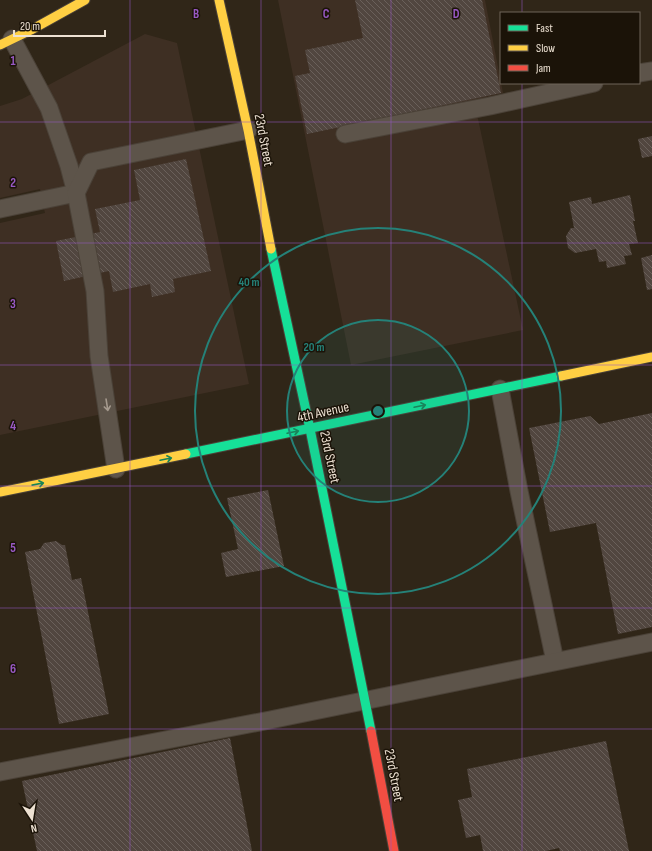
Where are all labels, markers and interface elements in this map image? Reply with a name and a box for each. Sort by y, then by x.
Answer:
text: B [193,6,199,22]
text: C [323,6,330,22]
text: D [453,6,460,22]
scale bar [14,12,105,38]
legend [500,12,640,84]
text: 20 m [20,19,40,34]
text: Fast [536,21,553,36]
text: Slow [536,41,555,56]
text: 1 [10,53,16,69]
text: Jam [535,61,551,76]
street label: 23rd Street [251,112,277,168]
text: 2 [10,175,16,191]
text: 40 m [238,275,260,290]
text: 3 [10,296,16,312]
text: 20 m [304,340,324,355]
one-way arrow [103,398,111,411]
street label: 4th Avenue [296,398,350,426]
one-way arrow [413,401,426,409]
centre of rings [371,404,385,418]
text: 4 [10,418,16,434]
one-way arrow [286,428,299,436]
street label: 23rd Street [316,429,344,485]
one-way arrow [159,454,172,462]
one-way arrow [31,480,44,488]
text: 5 [10,540,16,556]
text: 6 [10,661,16,677]
street label: 23rd Street [381,747,407,803]
north arrow [12,799,52,839]
text: N [30,821,38,835]

